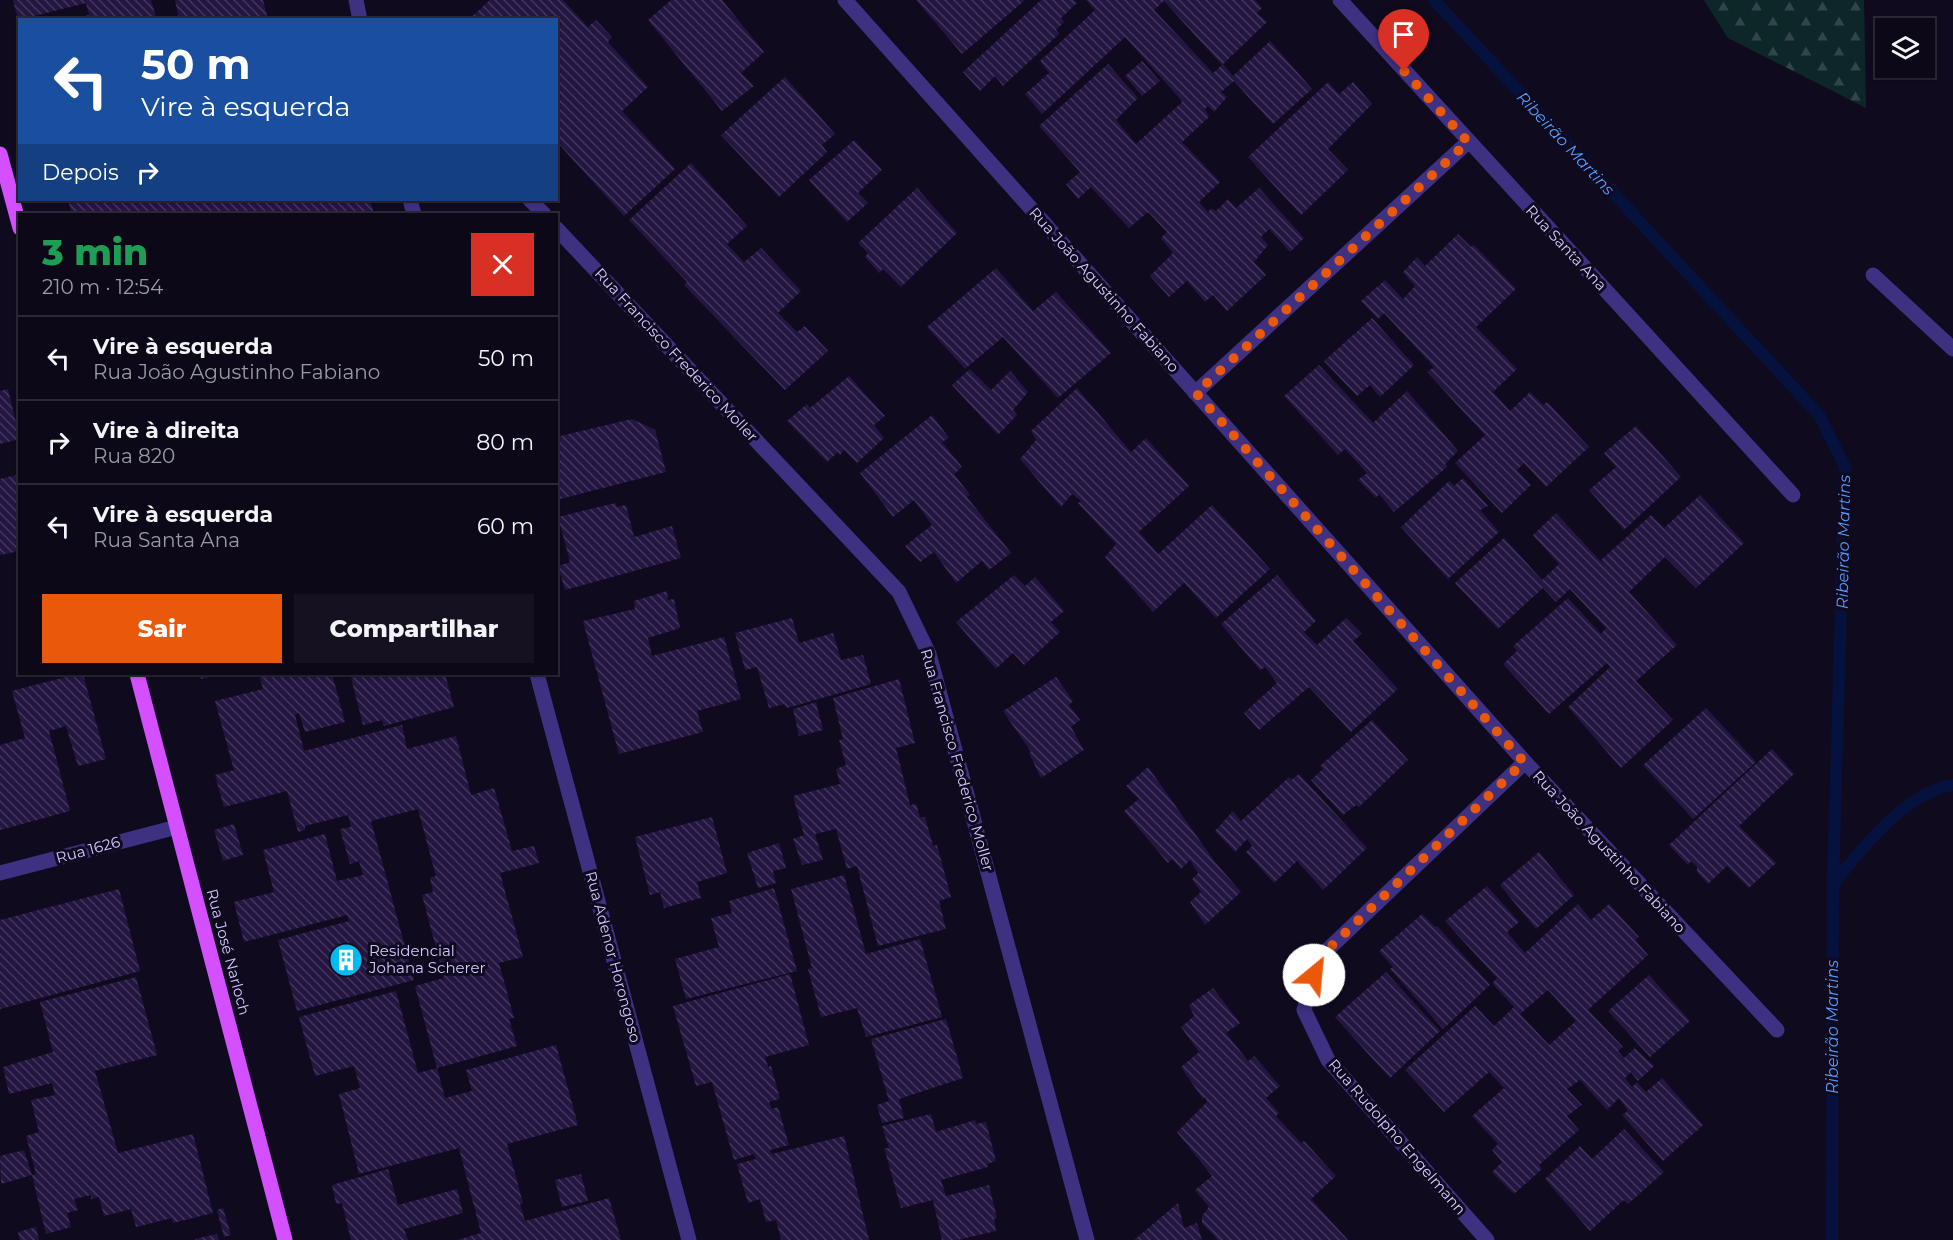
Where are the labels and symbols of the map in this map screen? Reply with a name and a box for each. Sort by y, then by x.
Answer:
pin [1378,9,1429,71]
water label: Ribeirão Martins [1513,88,1618,199]
street label: Rua Santa Ana [1522,201,1611,294]
street label: Rua João Agustinho Fabiano [1025,203,1184,376]
street label: Rua Francisco Frederico Moller [591,264,762,446]
water label: Ribeirão Martins [1833,475,1854,609]
street label: Rua Francisco Frederico Moller [917,646,998,873]
street label: Rua João Agustinho Fabiano [1529,766,1690,937]
street label: Rua 1626 [54,832,122,867]
street label: Rua Adenor Horongoso [581,869,645,1045]
street label: Rua José Narloch [203,887,254,1017]
place label: Residencial Johana Scherer [368,941,485,977]
building icon: Residencial Johana Scherer [328,942,364,978]
position arrow [1282,943,1346,1007]
water label: Ribeirão Martins [1823,960,1842,1094]
street label: Rua Rudolpho Engelmann [1324,1055,1470,1219]

